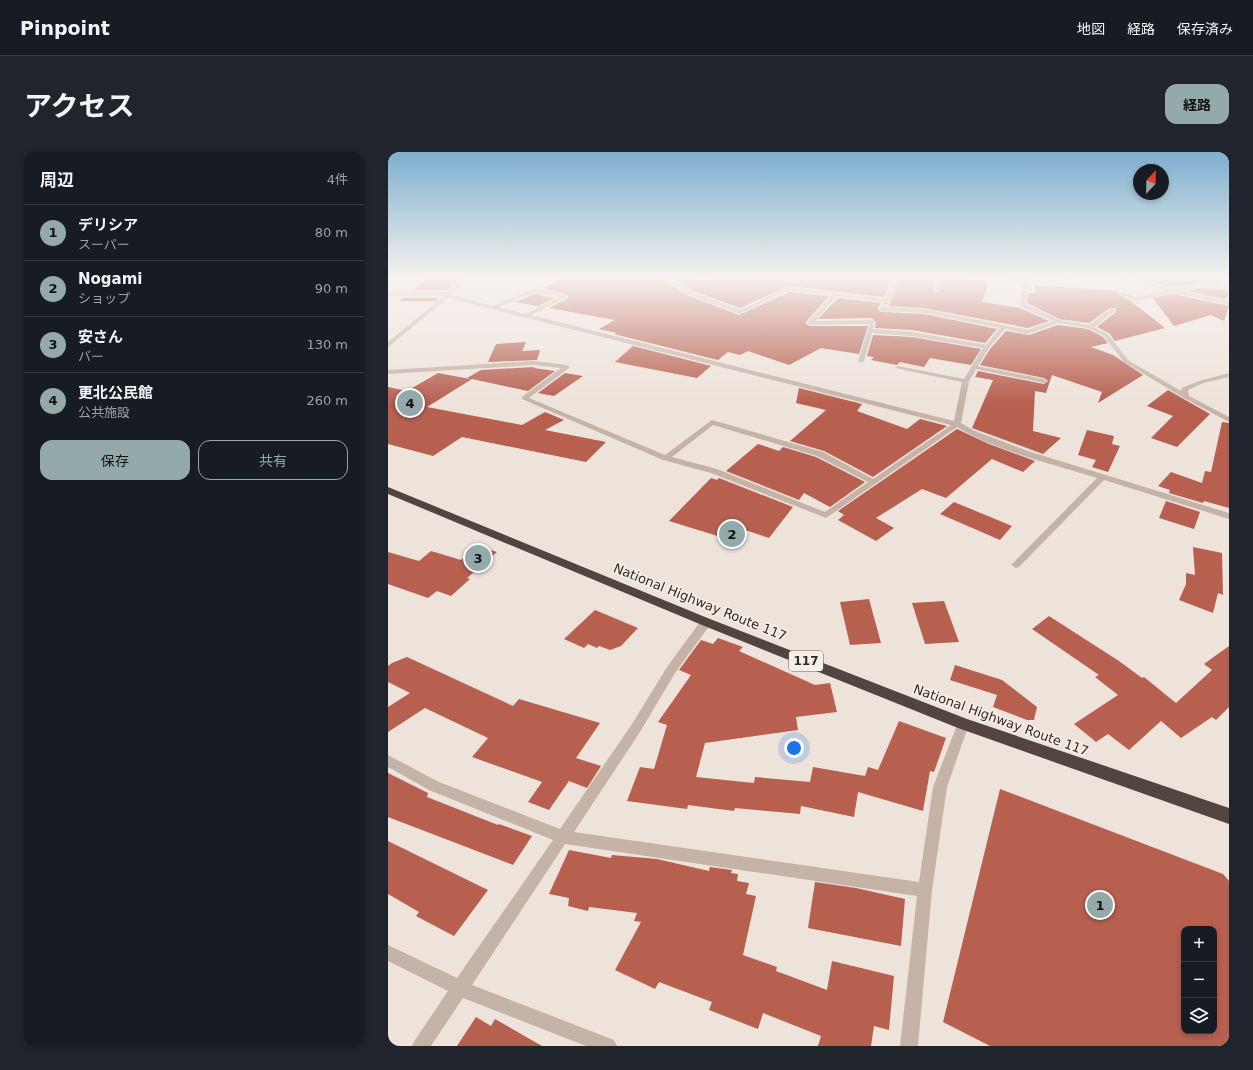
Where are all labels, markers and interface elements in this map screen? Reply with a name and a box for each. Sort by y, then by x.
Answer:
text: Pinpoint [20,17,110,39]
text: 地図 [1077,21,1105,37]
text: 経路 [1127,21,1155,37]
text: 保存済み [1177,21,1233,37]
button: 経路 [1165,84,1229,124]
text: アクセス [24,90,135,123]
north arrow [1133,164,1169,200]
text: 周辺 [40,170,74,190]
text: 4件 [327,172,348,187]
text: デリシア [78,216,138,234]
text: 1 [48,225,58,240]
text: 80 m [315,225,348,240]
text: スーパー [78,237,130,252]
text: Nogami [78,270,143,288]
text: 2 [48,281,58,296]
text: 90 m [315,281,348,296]
text: ショップ [78,291,130,306]
text: 安さん [78,328,123,346]
text: 3 [48,337,58,352]
text: 130 m [306,337,348,352]
text: バー [78,349,104,364]
text: 更北公民館 [78,384,153,402]
pin: 4 [397,388,423,418]
text: 4 [48,393,58,408]
text: 260 m [306,393,348,408]
text: 公共施設 [78,405,130,420]
button: 保存 [40,440,190,480]
button: 共有 [198,440,348,480]
pin: 2 [719,519,745,549]
pin: 3 [465,543,491,573]
street label: National Highway Route 117 [611,560,789,644]
road number: 117 [789,651,823,671]
street label: National Highway Route 117 [911,681,1091,759]
your location [784,738,804,758]
pin: 1 [1087,890,1113,920]
map controls [1181,926,1217,1034]
button: + [1181,926,1217,962]
button: − [1181,962,1217,998]
button: layers [1181,998,1217,1034]

